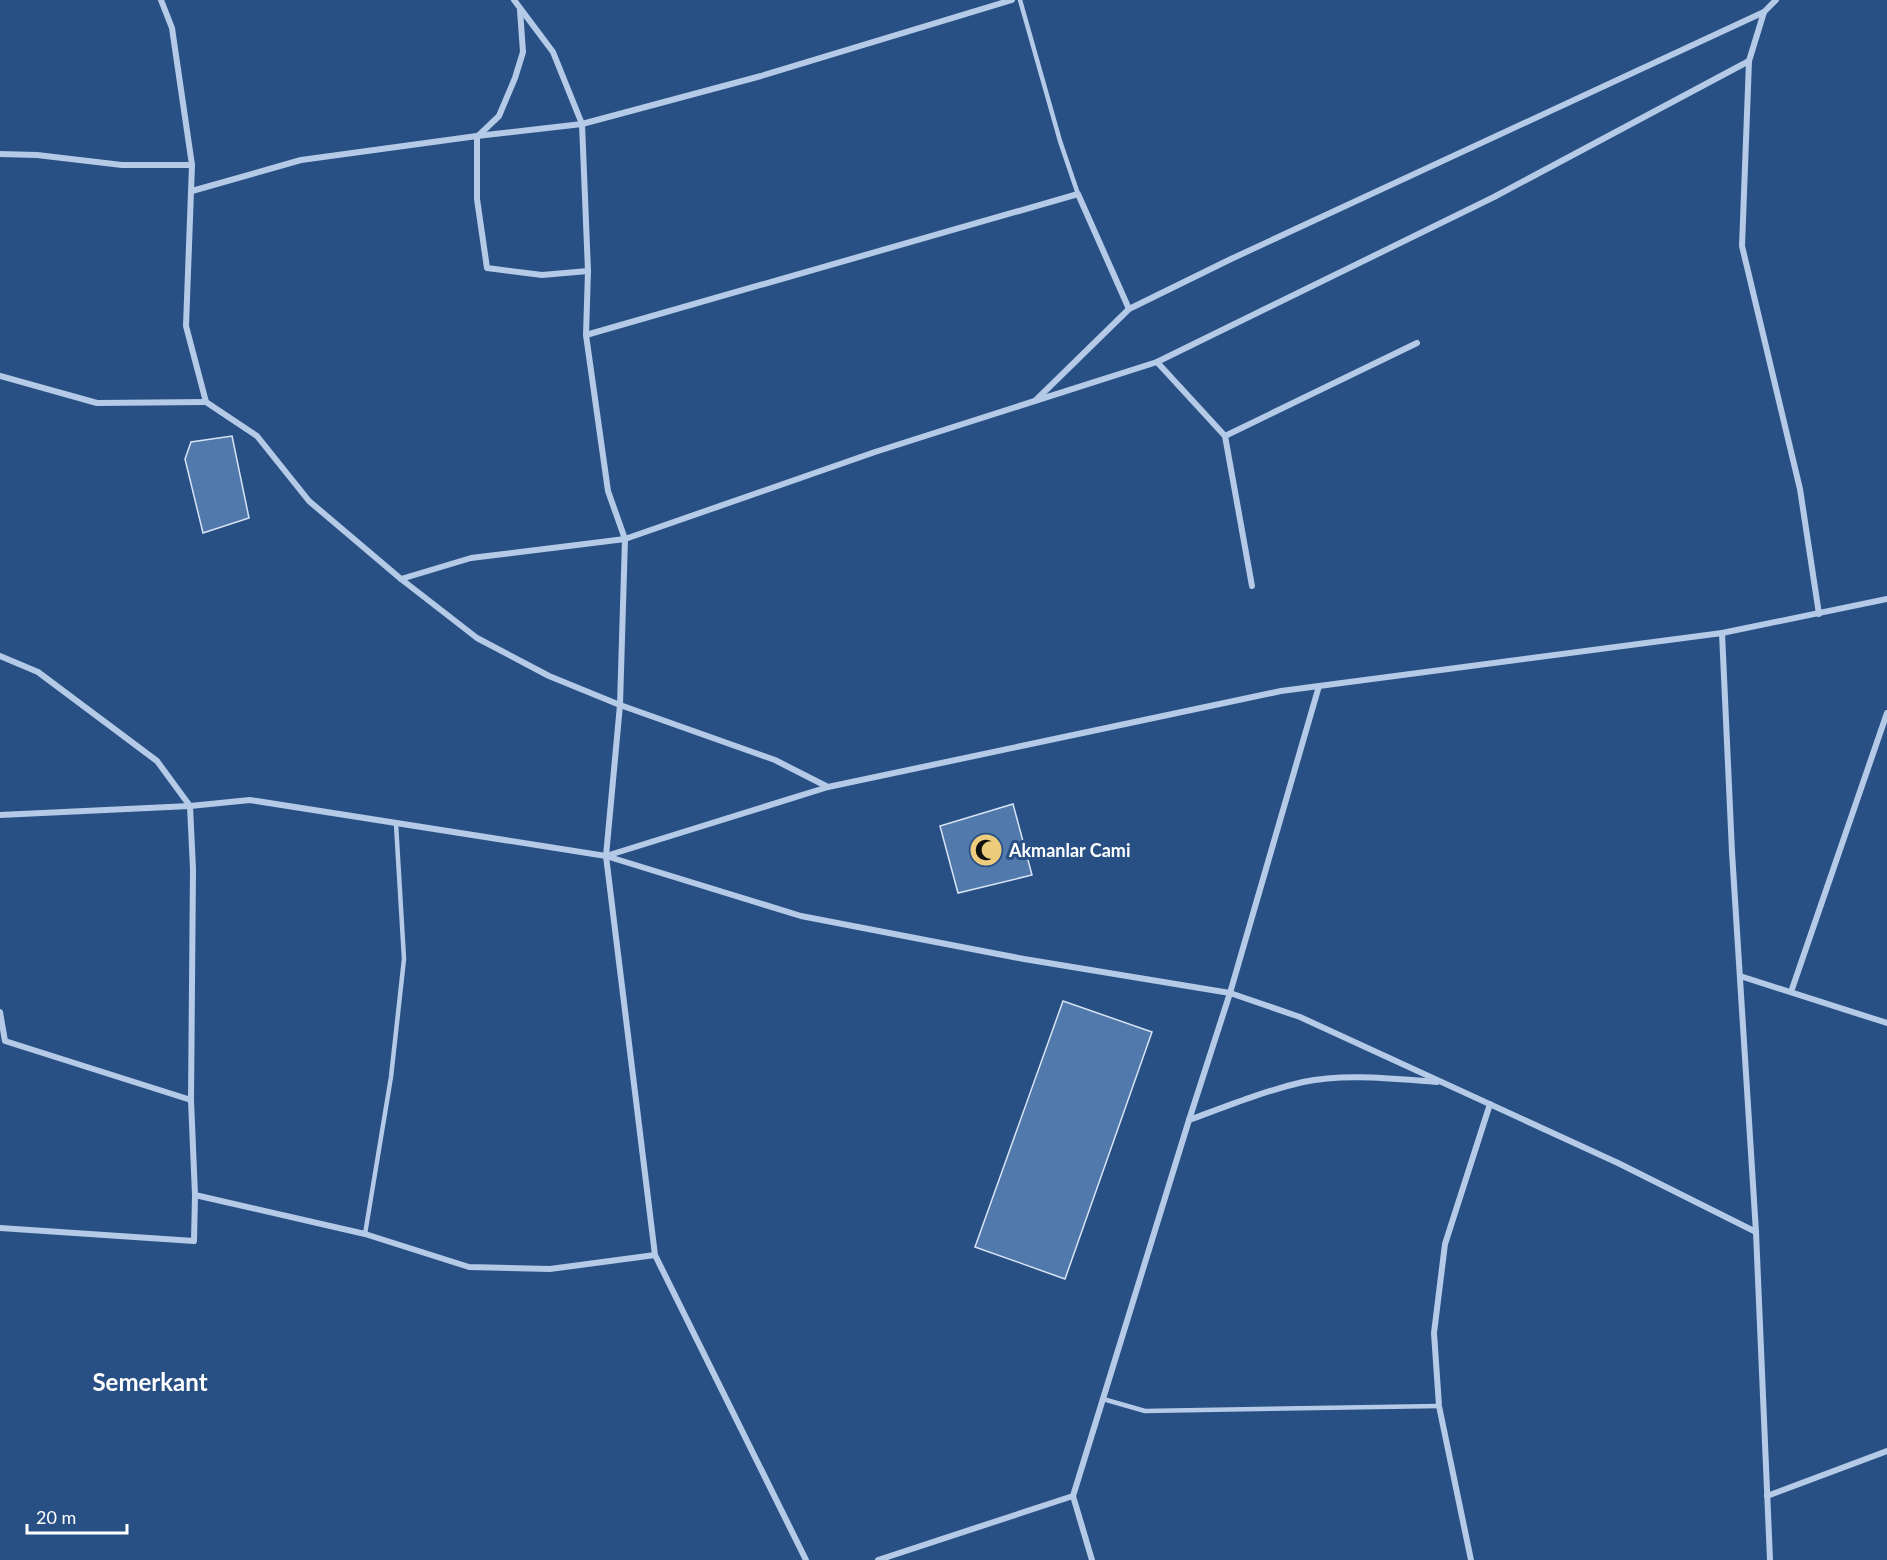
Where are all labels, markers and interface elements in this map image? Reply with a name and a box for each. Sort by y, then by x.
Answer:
mosque icon: Akmanlar Cami [968,832,1004,868]
place label: Akmanlar Cami [1008,839,1130,861]
district label: Semerkant [92,1367,208,1396]
scale bar [27,1497,128,1535]
text: 20 m [36,1506,76,1528]

